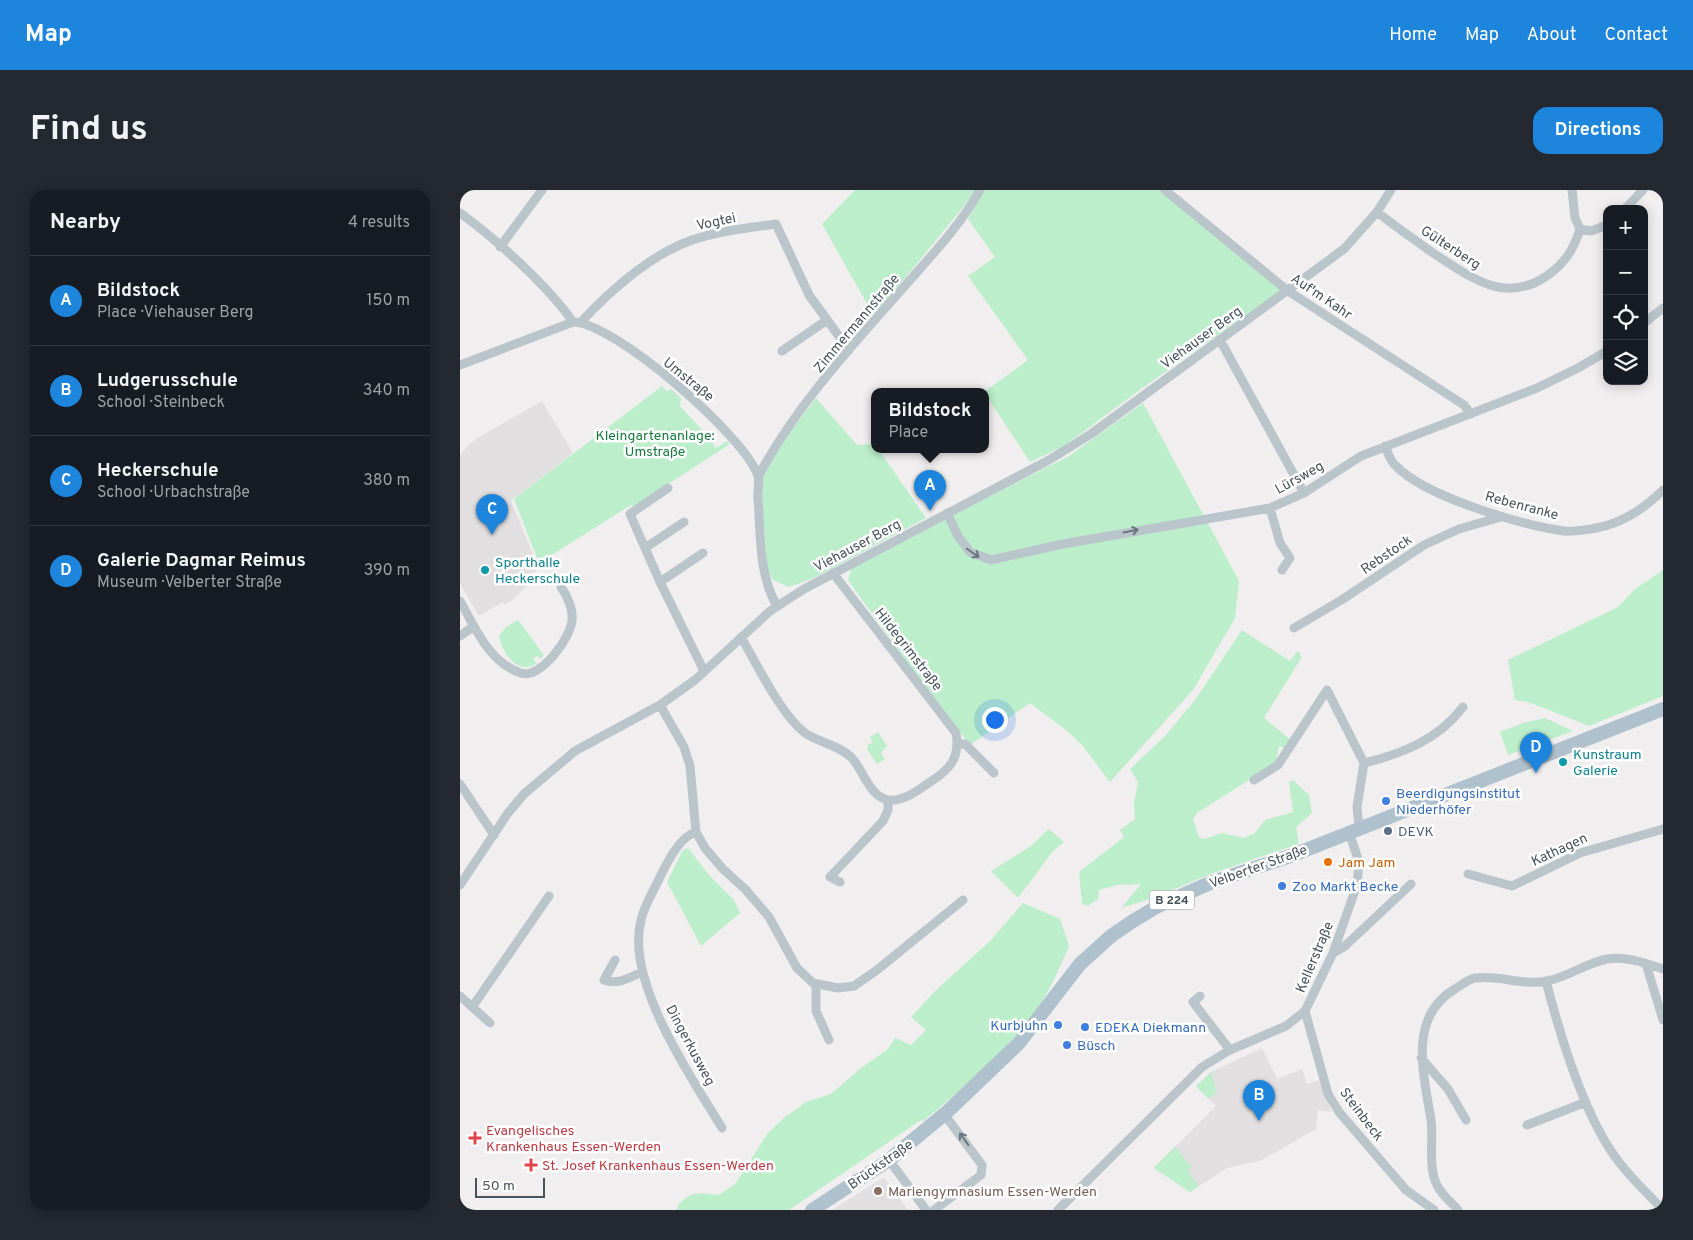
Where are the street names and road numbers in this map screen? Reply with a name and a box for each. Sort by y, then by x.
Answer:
street label: Vogtei [695,210,738,235]
street label: Gülterberg [1417,223,1483,274]
street label: Zimmermannstraße [811,271,904,377]
street label: Auf'm Kahr [1287,271,1355,324]
street label: Viehauser Berg [1158,303,1246,373]
street label: Umstraße [659,355,717,406]
street label: Lürsweg [1272,458,1327,499]
street label: Rebenranke [1483,488,1560,524]
street label: Viehauser Berg [811,516,904,576]
street label: Rebstock [1358,532,1416,579]
street label: Hildegrimstraße [870,605,945,695]
street label: Kathagen [1529,830,1590,871]
street label: Velberter Straße [1207,842,1310,893]
road number: B 224 [1150,890,1194,910]
street label: Kellerstraße [1293,919,1338,996]
street label: Dingerkusweg [661,1002,718,1089]
street label: Steinbeck [1335,1085,1386,1145]
street label: Brückstraße [845,1137,917,1194]

